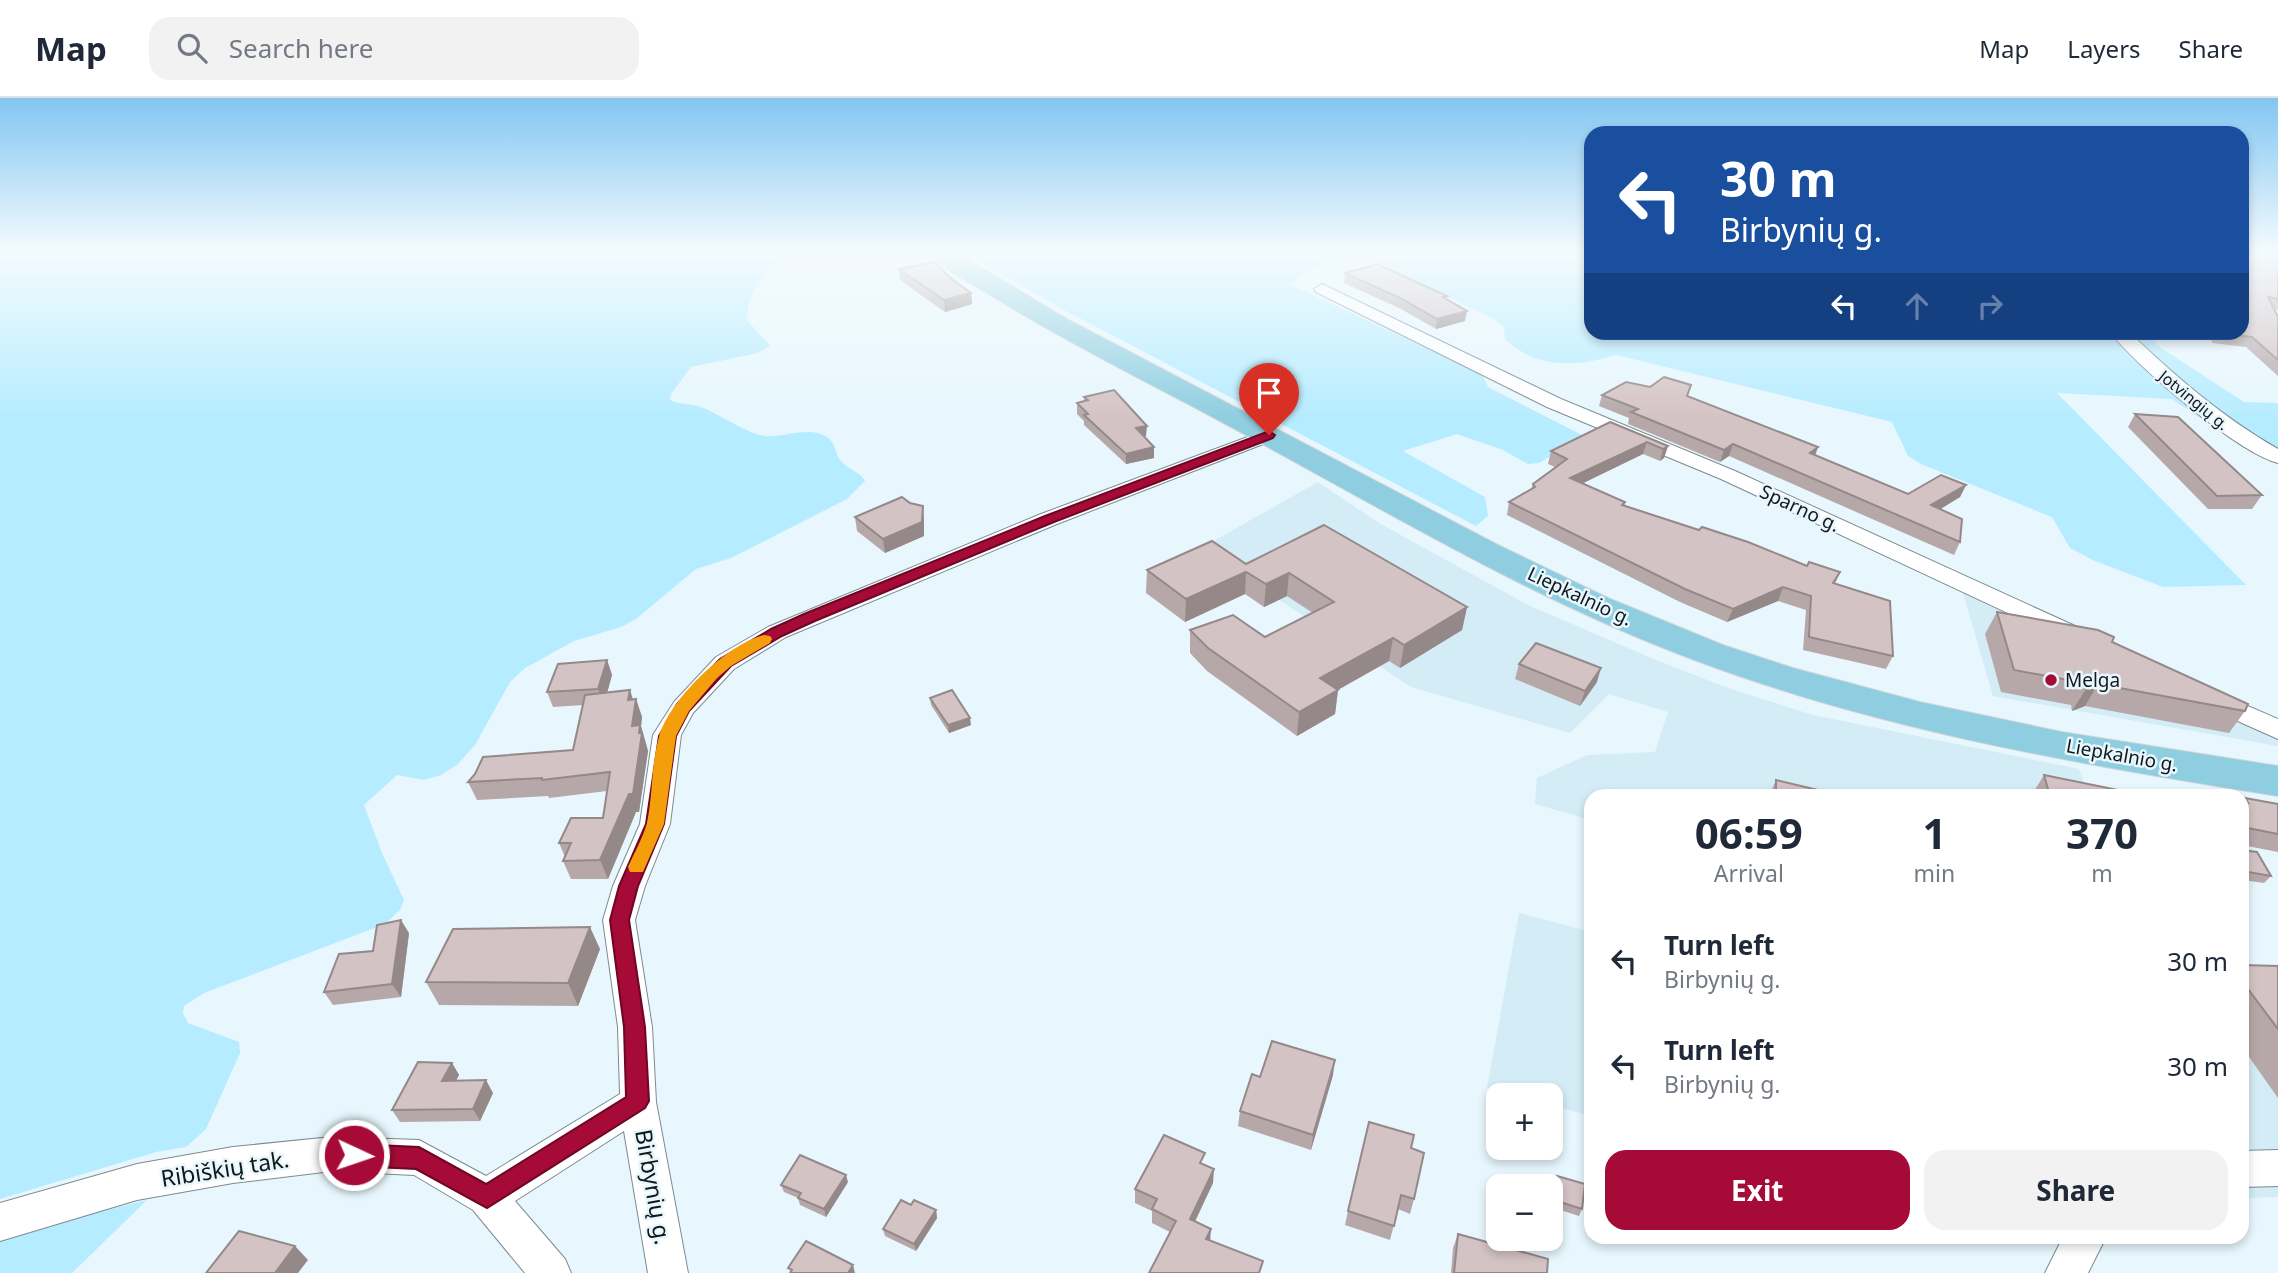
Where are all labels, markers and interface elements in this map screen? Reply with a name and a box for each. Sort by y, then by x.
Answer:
search box [149,17,639,80]
text: Map [35,26,107,71]
icon: search [173,29,211,67]
text: Search here [229,30,373,66]
text: Map [1979,32,2029,65]
text: Layers [2067,32,2141,65]
text: Share [2179,32,2243,65]
text: 30 m [1720,145,1837,211]
icon: left [1605,154,1696,245]
text: Birbynių g. [1720,208,1882,251]
icon: left [1825,287,1863,325]
icon: ahead [1898,287,1936,325]
icon: right [1971,287,2009,325]
pin [1239,363,1299,435]
street label: Jotvingių g. [2153,364,2234,435]
icon: arrive [1250,374,1288,412]
street label: Sparno g. [1756,478,1844,538]
street label: Liepkalnio g. [1523,560,1637,632]
place label: Melga [2065,667,2120,693]
marker: Melga [2043,672,2059,688]
street label: Liepkalnio g. [2064,732,2180,778]
text: 06:59 [1695,804,1803,861]
text: 1 [1922,804,1946,861]
text: 370 [2066,804,2138,861]
text: Arrival [1714,857,1784,889]
text: min [1914,857,1955,889]
text: m [2091,857,2113,889]
text: Turn left [1664,927,1775,963]
icon: left [1605,942,1643,980]
text: 30 m [2167,943,2228,979]
text: Birbynių g. [1664,963,1780,995]
text: Turn left [1664,1032,1775,1068]
icon: left [1605,1047,1643,1085]
text: 30 m [2167,1048,2228,1084]
text: Birbynių g. [1664,1068,1780,1100]
map controls [1486,1083,1563,1251]
button: + [1486,1083,1563,1160]
position arrow [317,1118,391,1192]
street label: Birbynių g. [628,1127,680,1247]
street label: Ribiškių tak. [158,1142,291,1194]
button: Exit [1605,1150,1910,1230]
button: Share [1924,1150,2228,1230]
button: − [1486,1174,1563,1251]

